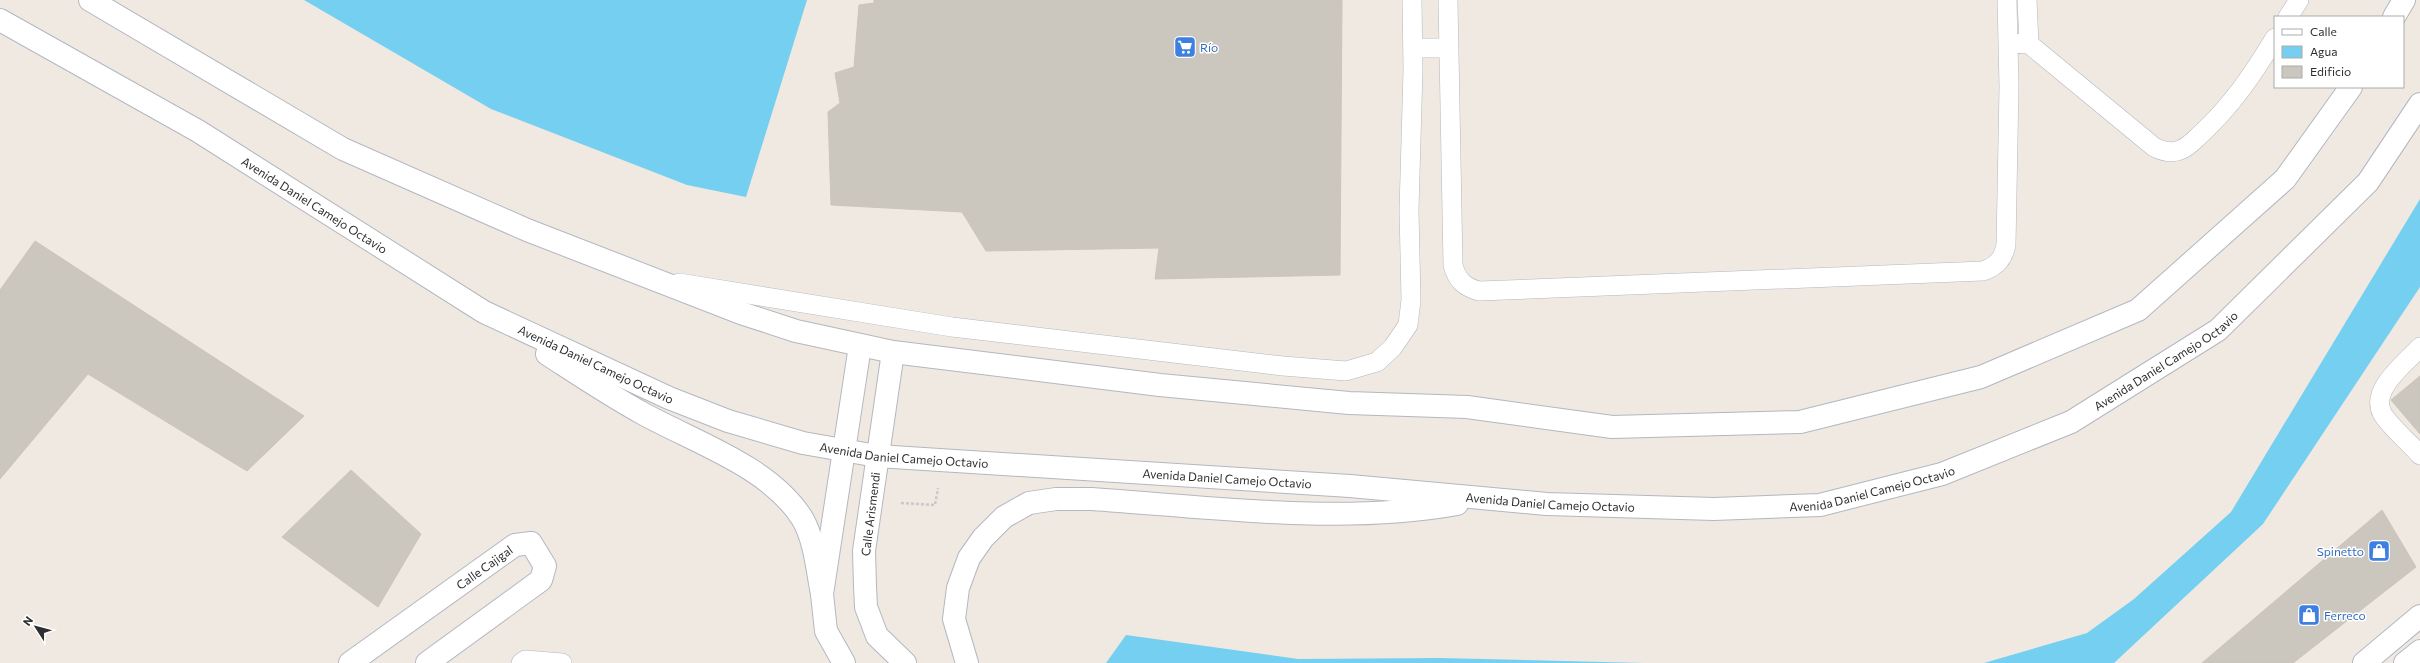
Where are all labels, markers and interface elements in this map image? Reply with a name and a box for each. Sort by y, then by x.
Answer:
legend [2274,16,2404,88]
text: Calle [2310,24,2337,38]
supermarket icon: Río [1172,34,1198,60]
place label: Río [1200,40,1218,54]
text: Agua [2310,44,2338,58]
text: Edificio [2310,64,2351,78]
street label: Avenida Daniel Camejo Octavio [239,154,390,256]
street label: Avenida Daniel Camejo Octavio [2091,308,2240,413]
street label: Avenida Daniel Camejo Octavio [516,322,676,406]
street label: Avenida Daniel Camejo Octavio [819,439,989,470]
street label: Avenida Daniel Camejo Octavio [1789,463,1957,513]
street label: Avenida Daniel Camejo Octavio [1142,466,1312,491]
street label: Calle Arismendi [858,471,882,557]
street label: Avenida Daniel Camejo Octavio [1465,490,1635,514]
shop icon: Spinetto [2366,538,2392,564]
street label: Calle Cajigal [453,542,515,592]
place label: Spinetto [2317,544,2364,558]
shop icon: Ferreco [2296,602,2322,628]
north arrow [16,607,56,647]
place label: Ferreco [2324,608,2366,622]
text: N [20,614,35,628]

